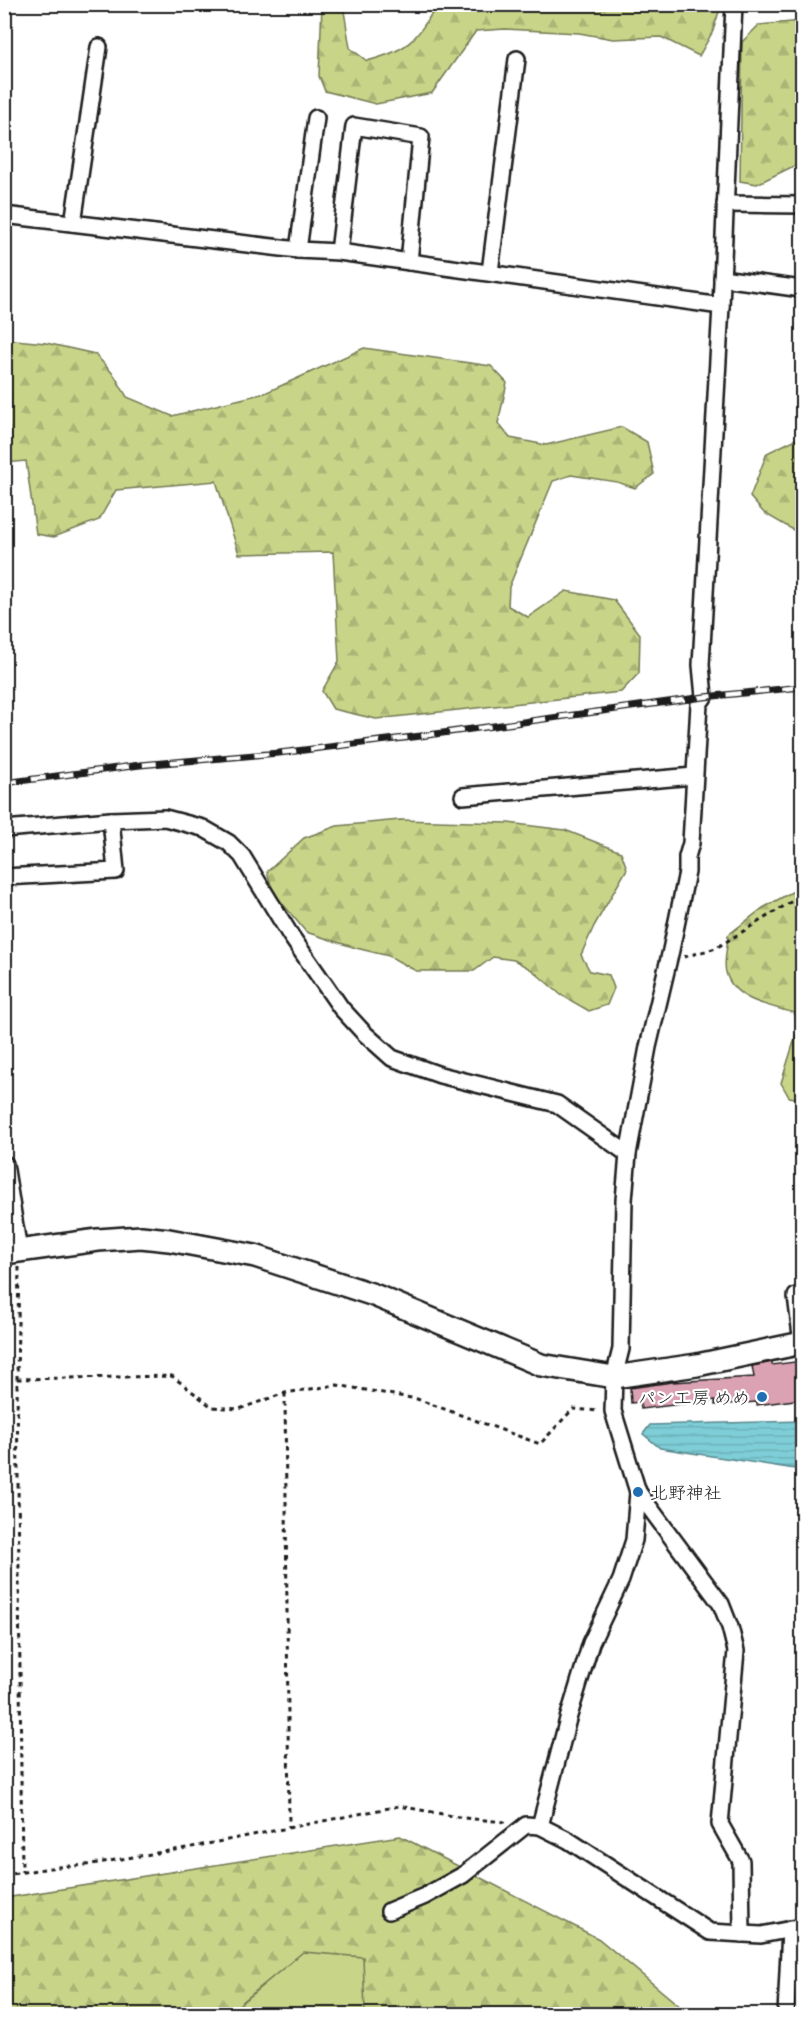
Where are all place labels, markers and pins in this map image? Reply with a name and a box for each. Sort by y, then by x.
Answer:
place label: パン工房 めめ [638,1386,750,1409]
marker: パン工房 めめ [755,1390,769,1404]
place label: 北野神社 [650,1481,722,1504]
marker: 北野神社 [631,1485,645,1499]

